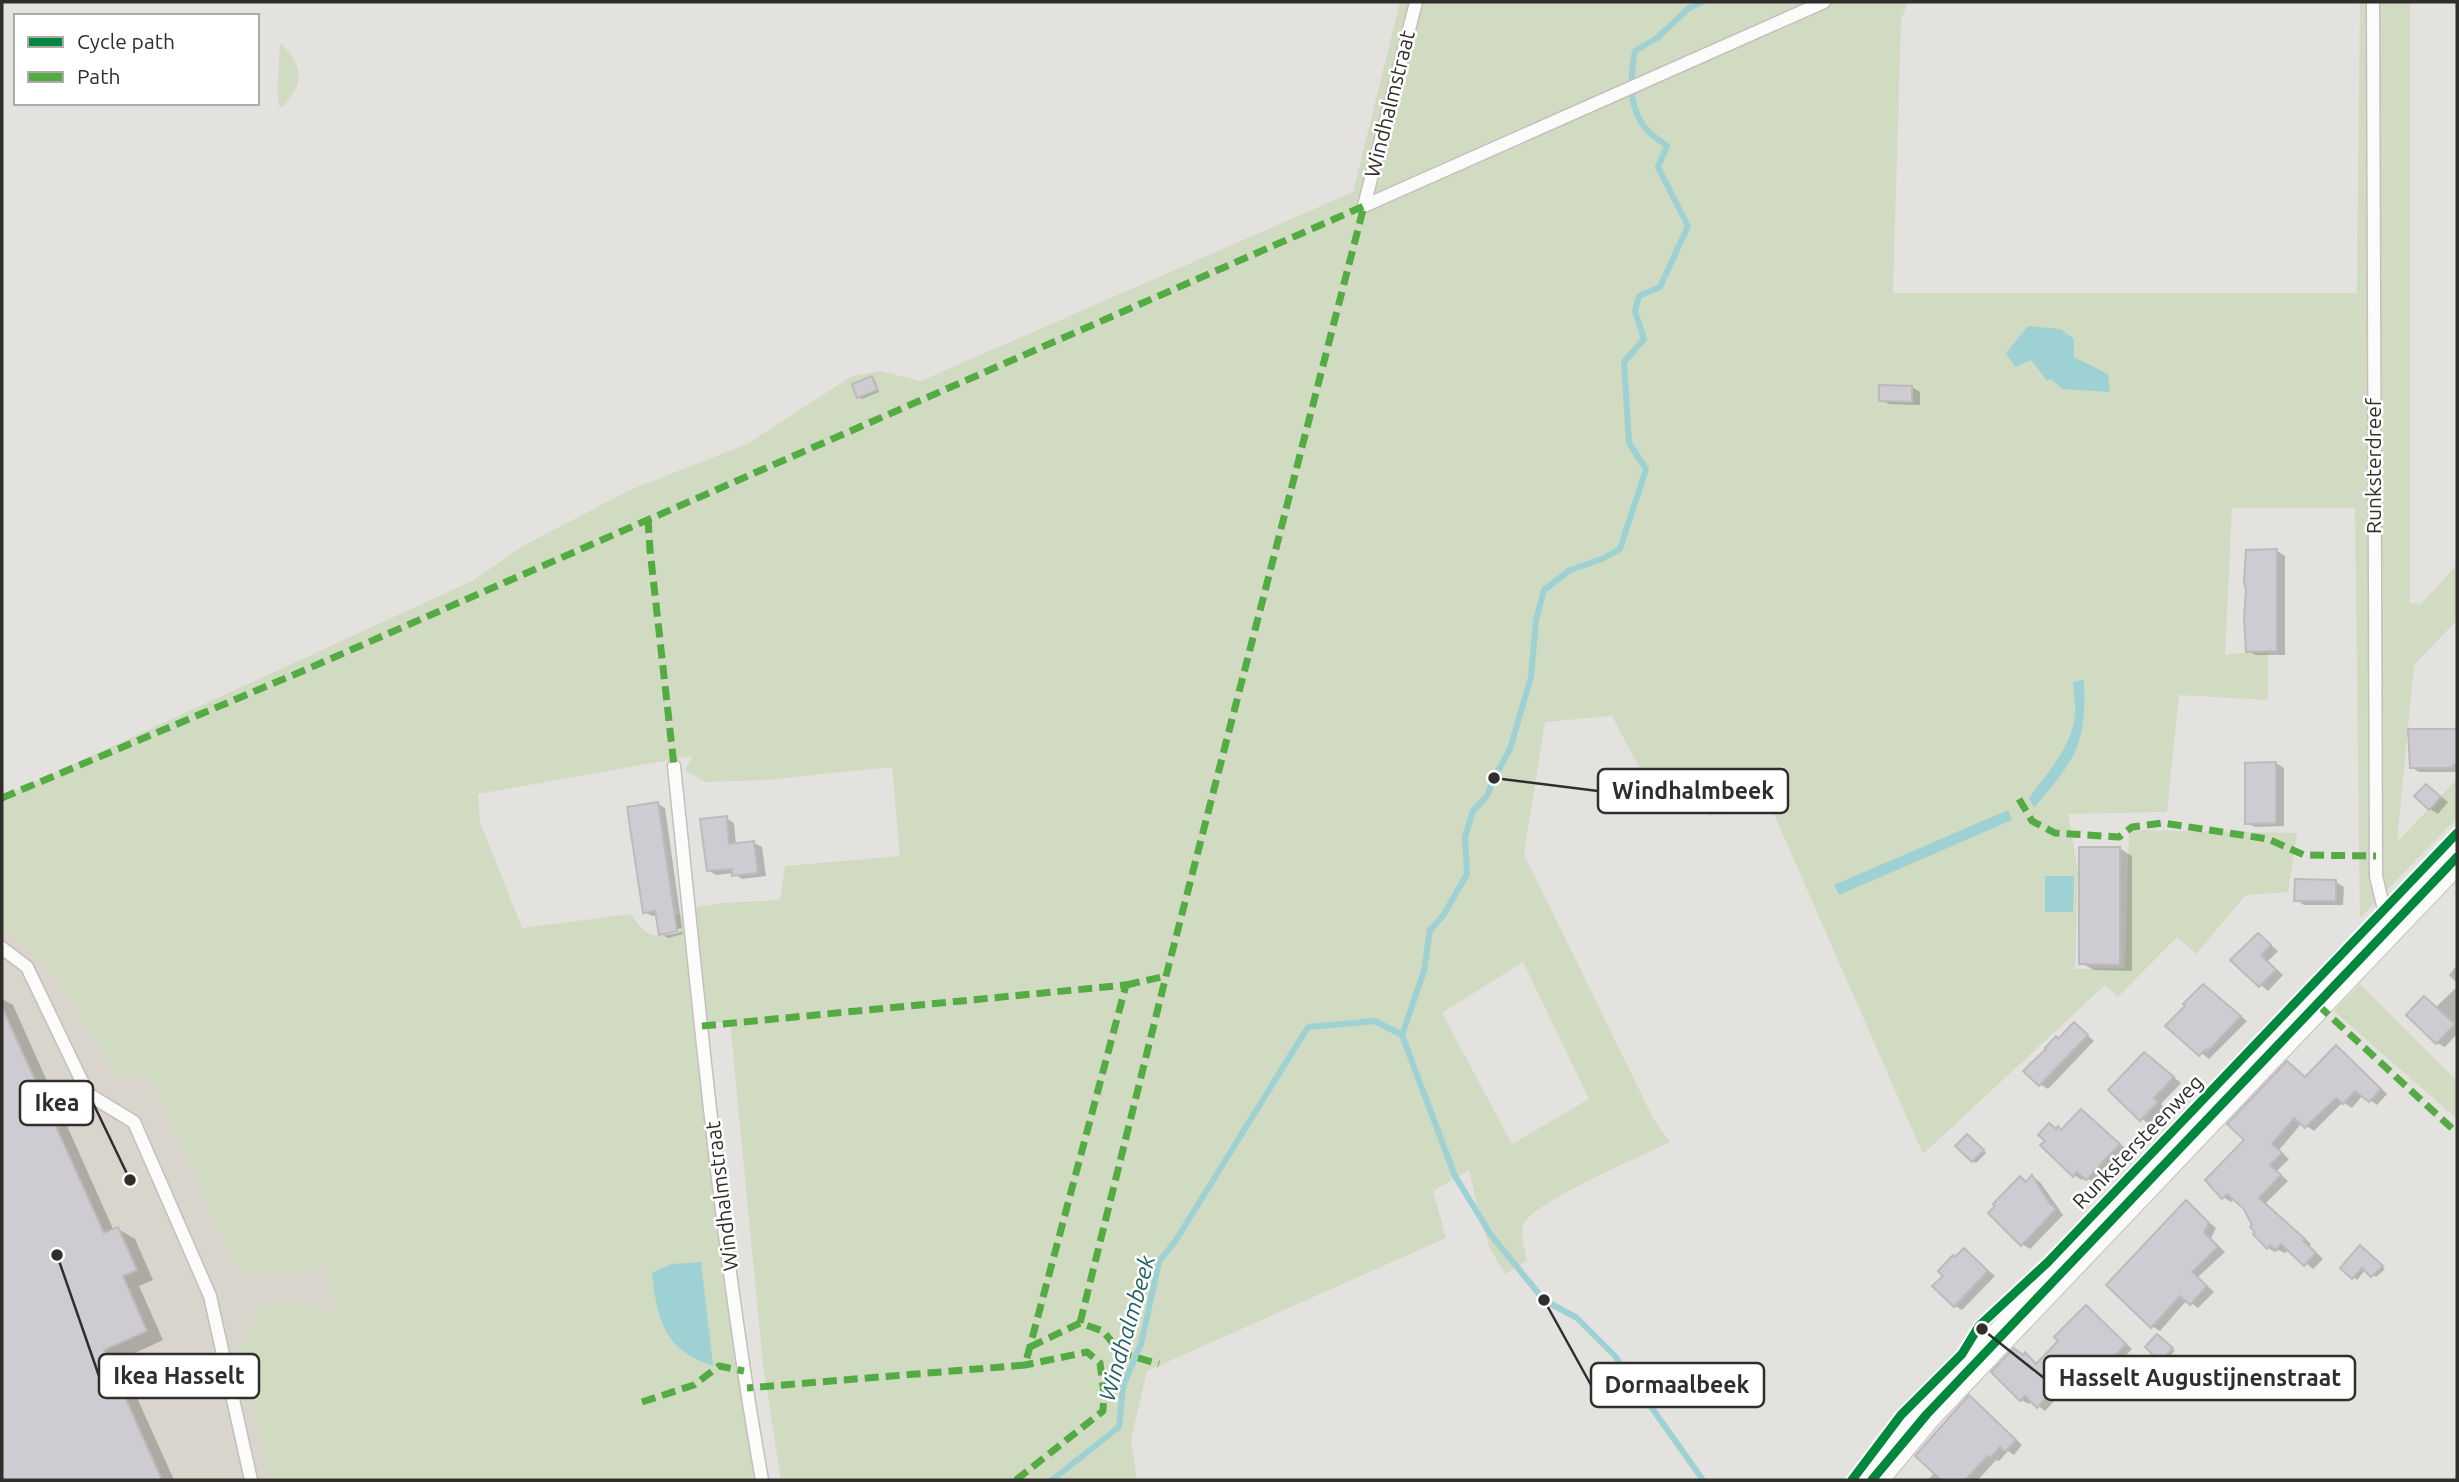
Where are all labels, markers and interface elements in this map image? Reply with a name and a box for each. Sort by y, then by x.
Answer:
legend [14,14,259,105]
street label: Windhalmstraat [1359,28,1419,180]
text: Cycle path [77,29,175,53]
text: Path [77,64,120,88]
street label: Runksterdreef [2361,397,2385,534]
callout: Windhalmbeek [1598,769,1788,813]
text: Windhalmbeek [1612,778,1774,803]
street label: Runkstersteenweg [2067,1069,2207,1213]
callout: Ikea [20,1081,93,1125]
text: Ikea [35,1090,79,1115]
street label: Windhalmstraat [700,1120,742,1272]
water label: Windhalmbeek [1094,1252,1159,1404]
callout: Ikea Hasselt [99,1354,259,1398]
callout: Hasselt Augustijnenstraat [2044,1356,2355,1400]
text: Ikea Hasselt [113,1363,245,1388]
callout: Dormaalbeek [1591,1363,1764,1407]
text: Hasselt Augustijnenstraat [2059,1365,2341,1390]
text: Dormaalbeek [1604,1372,1750,1397]

